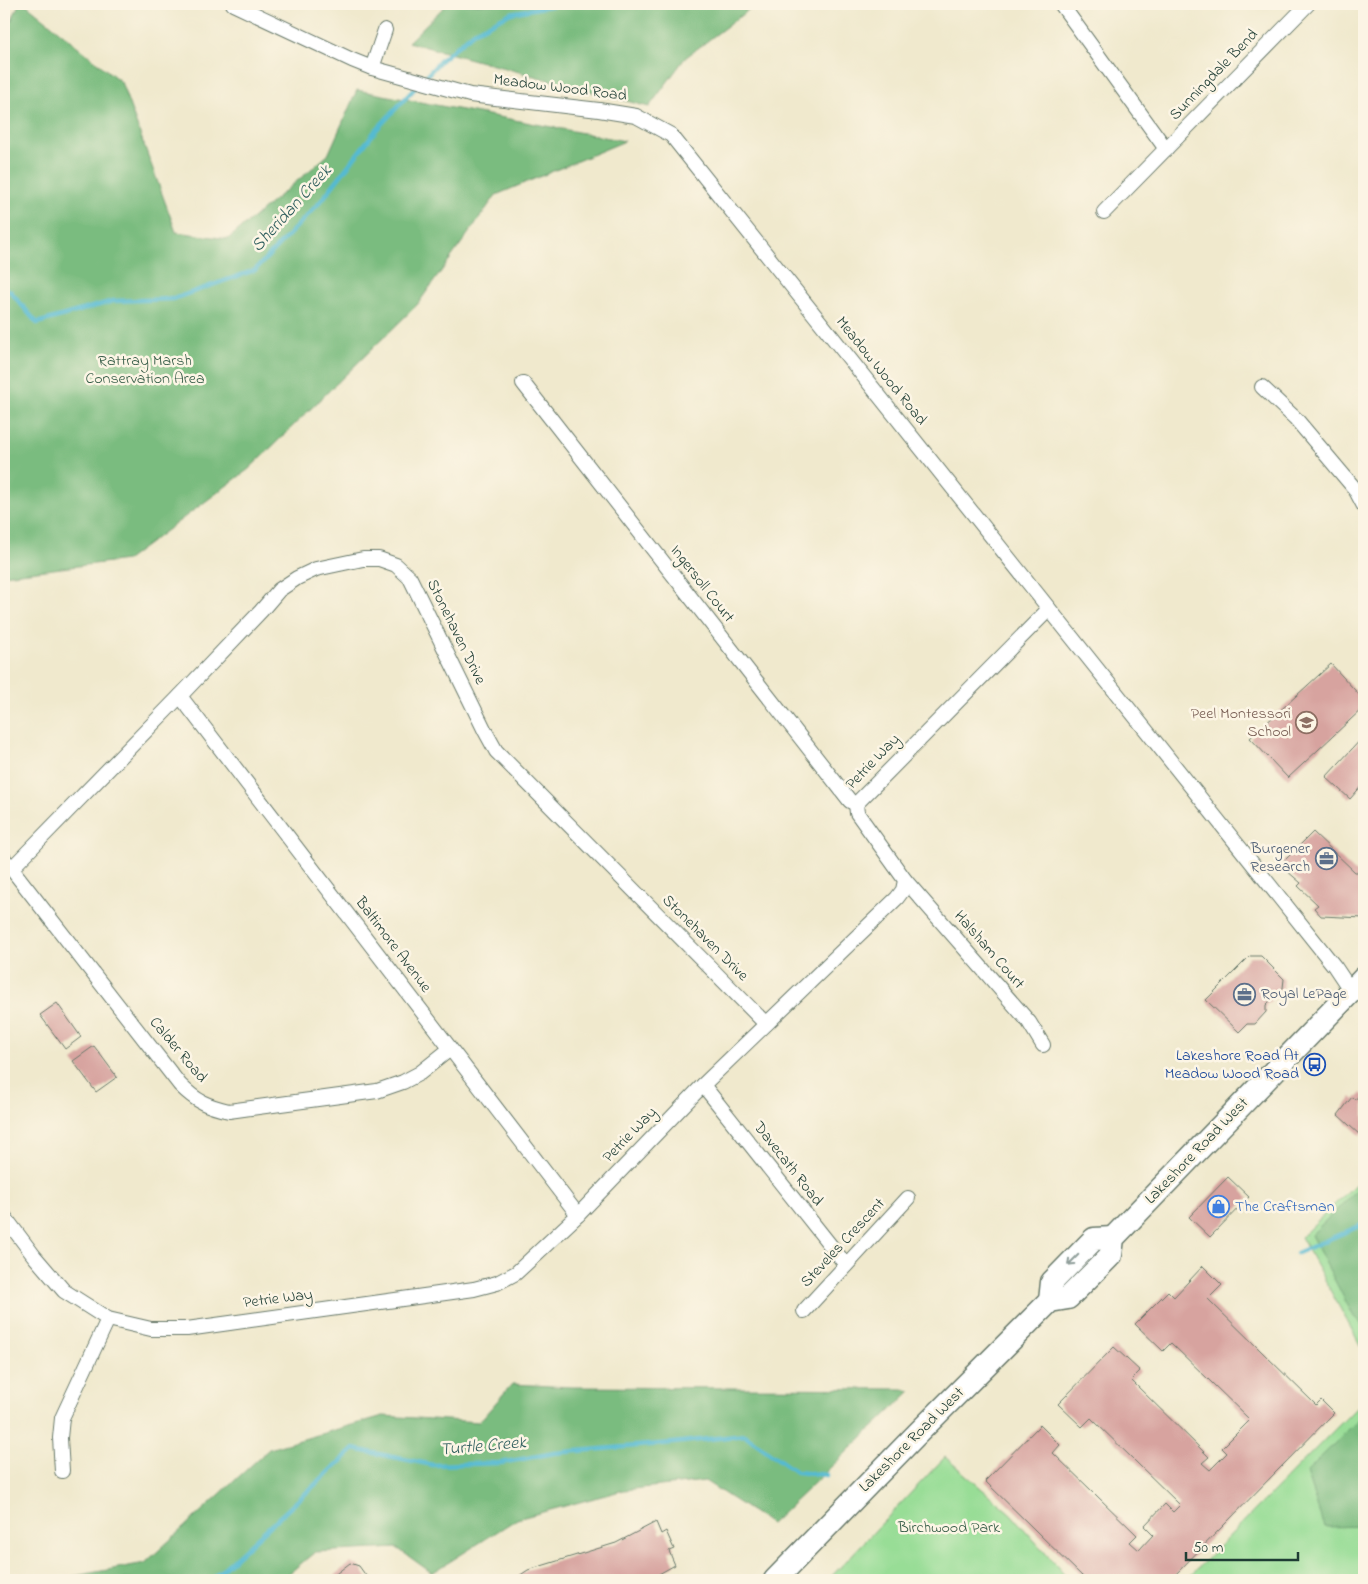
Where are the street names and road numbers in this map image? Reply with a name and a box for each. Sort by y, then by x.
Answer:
street label: Sunningdale Bend [1164,24,1264,126]
street label: Meadow Wood Road [492,68,628,108]
street label: Meadow Wood Road [829,311,933,431]
street label: Ingersoll Court [664,540,740,628]
street label: Stonehaven Drive [420,575,492,689]
street label: Petrie Way [840,728,906,795]
street label: Stonehaven Drive [656,889,755,988]
street label: Baltimore Avenue [348,891,438,999]
street label: Halsham Court [948,905,1031,995]
street label: Calder Road [143,1012,213,1088]
street label: Lakeshore Road West [1139,1092,1255,1210]
street label: Petrie Way [597,1101,663,1168]
street label: Davecath Road [747,1116,829,1211]
street label: Steveles Crescent [795,1192,891,1293]
street label: Petrie Way [242,1283,314,1315]
street label: Lakeshore Road West [854,1381,971,1498]

